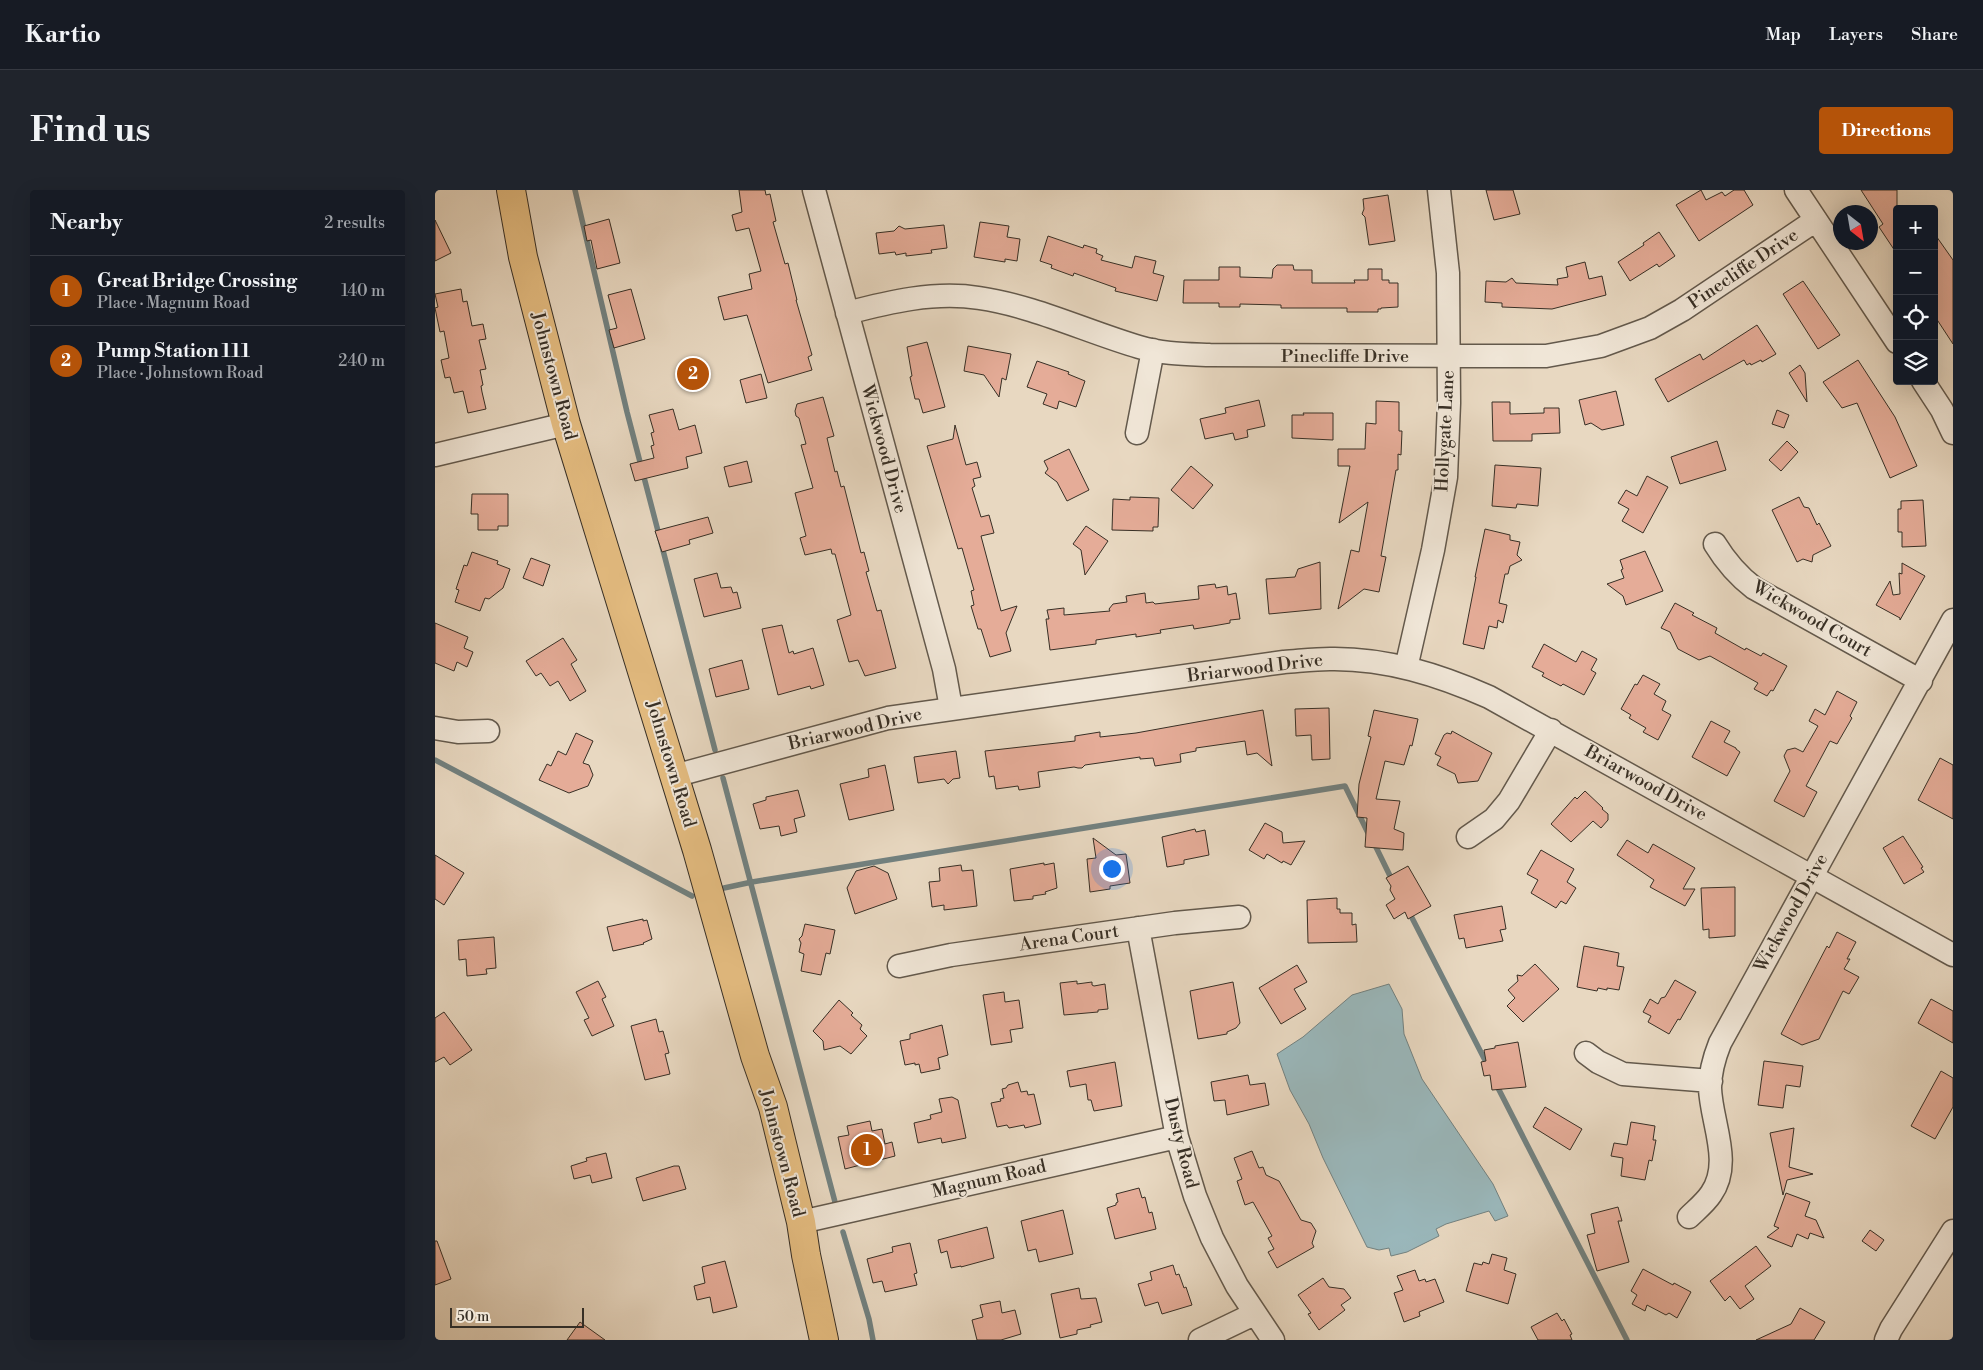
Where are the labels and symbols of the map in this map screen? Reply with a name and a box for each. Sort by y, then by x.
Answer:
north arrow [1833,205,1878,250]
street label: Pinecliffe Drive [1683,224,1803,314]
street label: Johnstown Road [526,308,582,443]
street label: Pinecliffe Drive [1281,345,1409,368]
pin: 2 [677,355,709,393]
street label: Hollygate Lane [1430,369,1460,493]
street label: Wickwood Drive [856,381,912,516]
street label: Wickwood Court [1747,575,1876,663]
street label: Briarwood Drive [1185,648,1324,688]
street label: Johnstown Road [640,697,701,831]
street label: Briarwood Drive [785,702,924,756]
street label: Briarwood Drive [1580,739,1711,826]
street label: Wickwood Drive [1748,850,1833,977]
your location [1099,856,1125,882]
street label: Arena Court [1017,920,1121,956]
street label: Johnstown Road [754,1085,810,1220]
street label: Dusty Road [1159,1095,1204,1192]
pin: 1 [851,1131,883,1169]
street label: Magnum Road [930,1155,1049,1203]
scale bar [450,1305,584,1328]

